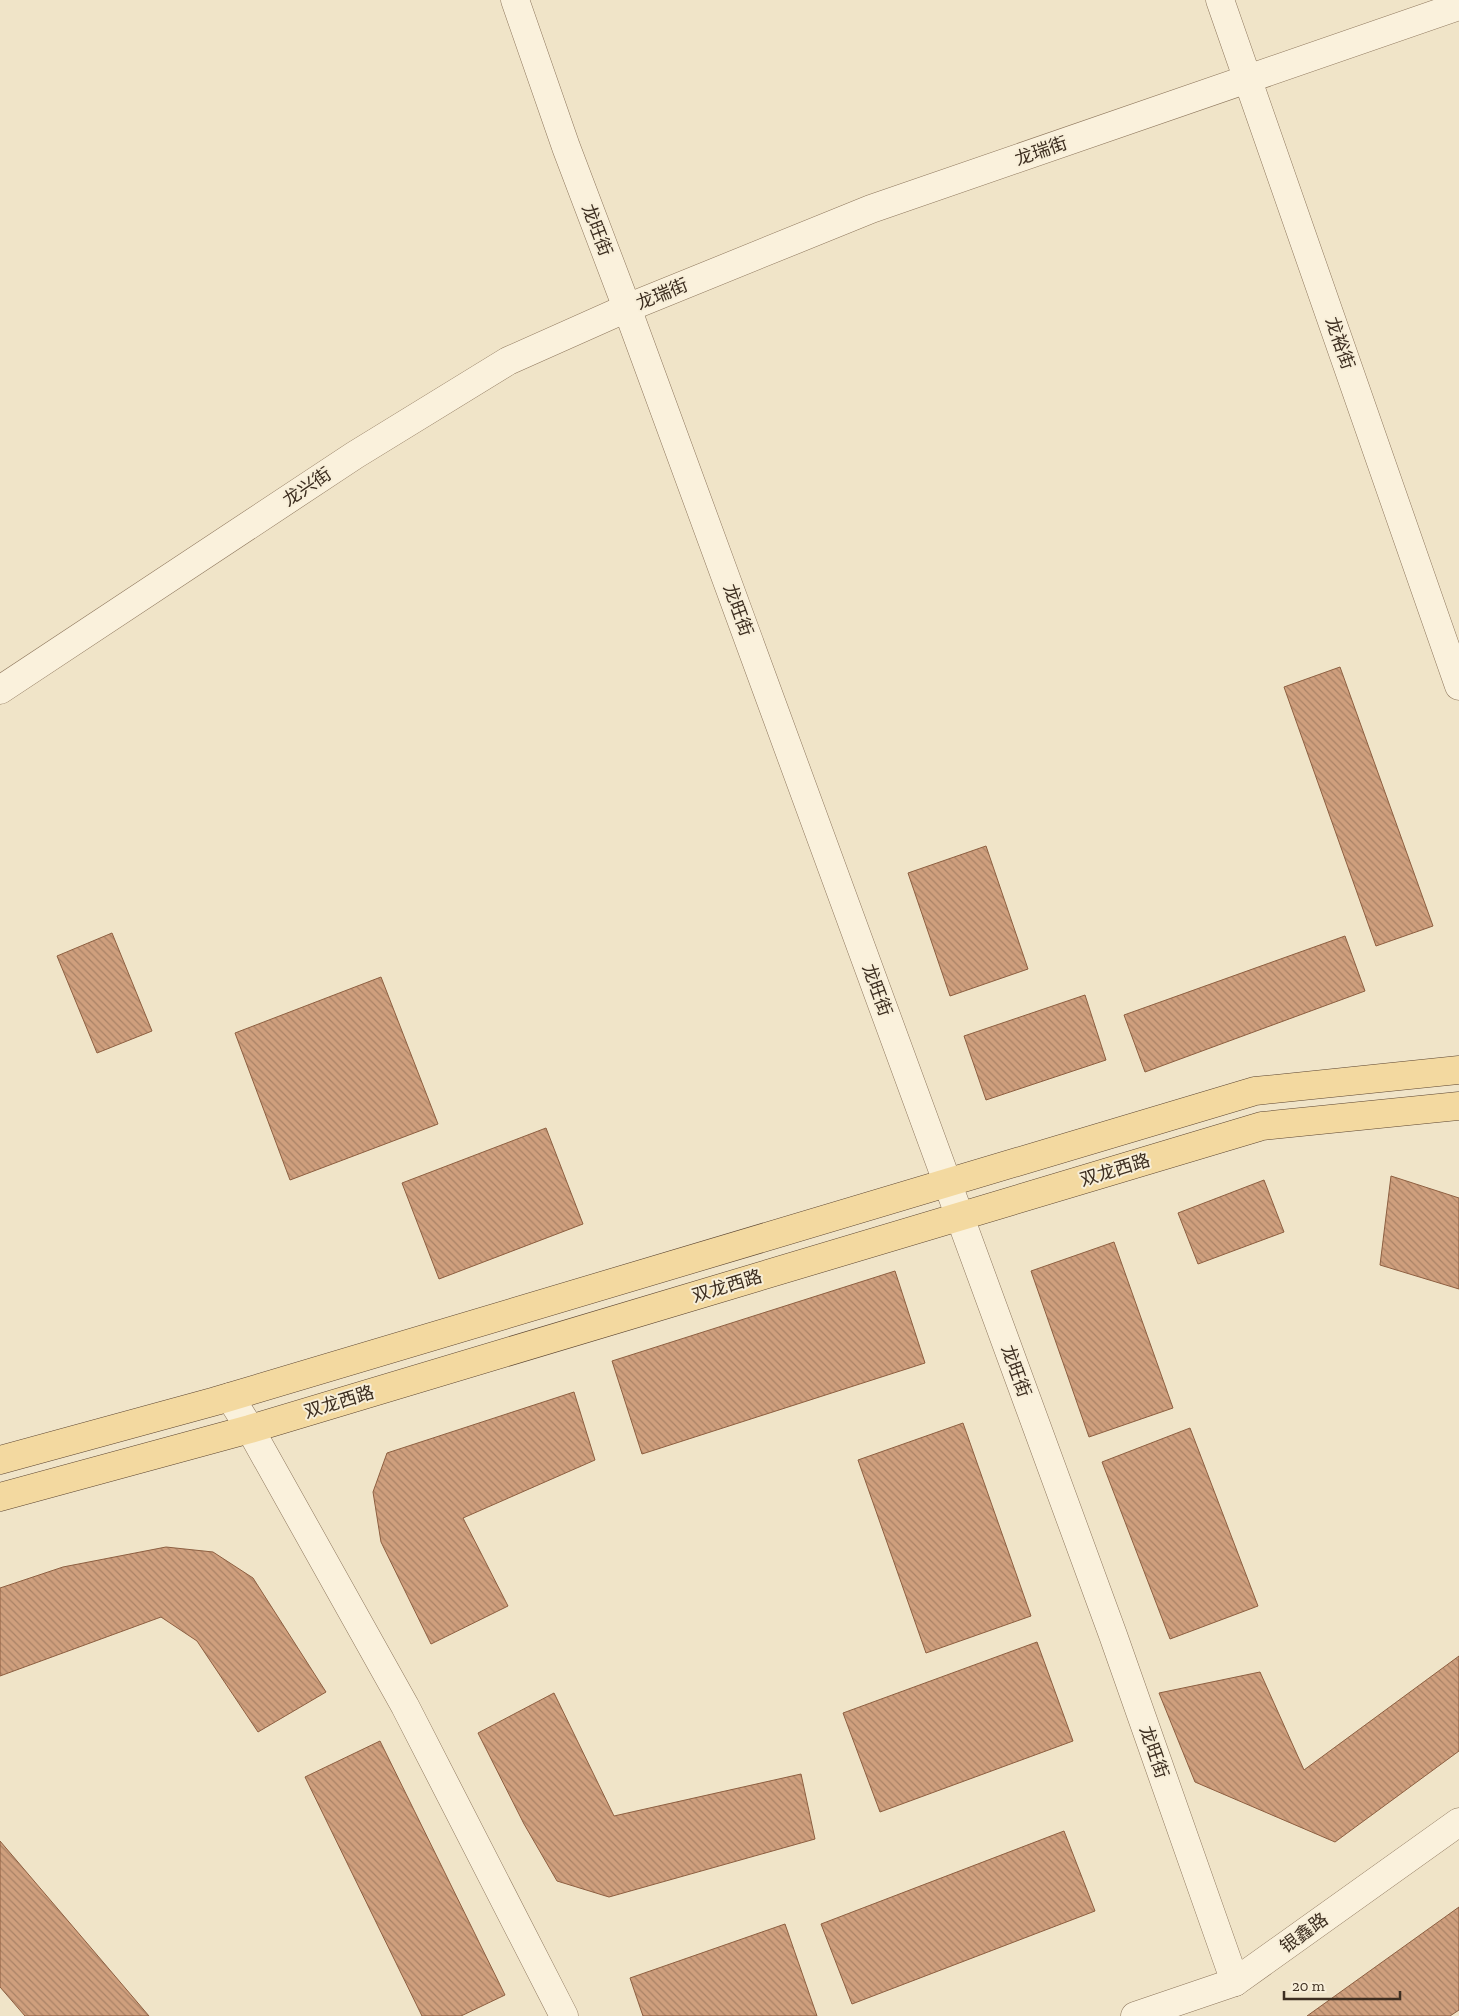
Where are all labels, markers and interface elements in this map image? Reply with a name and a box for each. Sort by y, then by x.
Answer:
street label: 龙瑞街 [1012,132,1070,170]
street label: 龙旺街 [577,201,617,259]
street label: 龙瑞街 [633,274,691,314]
street label: 龙裕街 [1321,314,1359,372]
street label: 龙兴街 [278,463,336,511]
street label: 龙旺街 [718,581,758,639]
street label: 龙旺街 [857,961,897,1019]
street label: 双龙西路 [1077,1149,1153,1191]
street label: 双龙西路 [689,1265,765,1307]
street label: 龙旺街 [996,1342,1036,1400]
street label: 双龙西路 [301,1381,377,1423]
street label: 龙旺街 [1135,1723,1173,1781]
street label: 银鑫路 [1276,1908,1332,1958]
scale bar [1284,1968,1400,2000]
text: 20 m [1292,1977,1325,1995]

